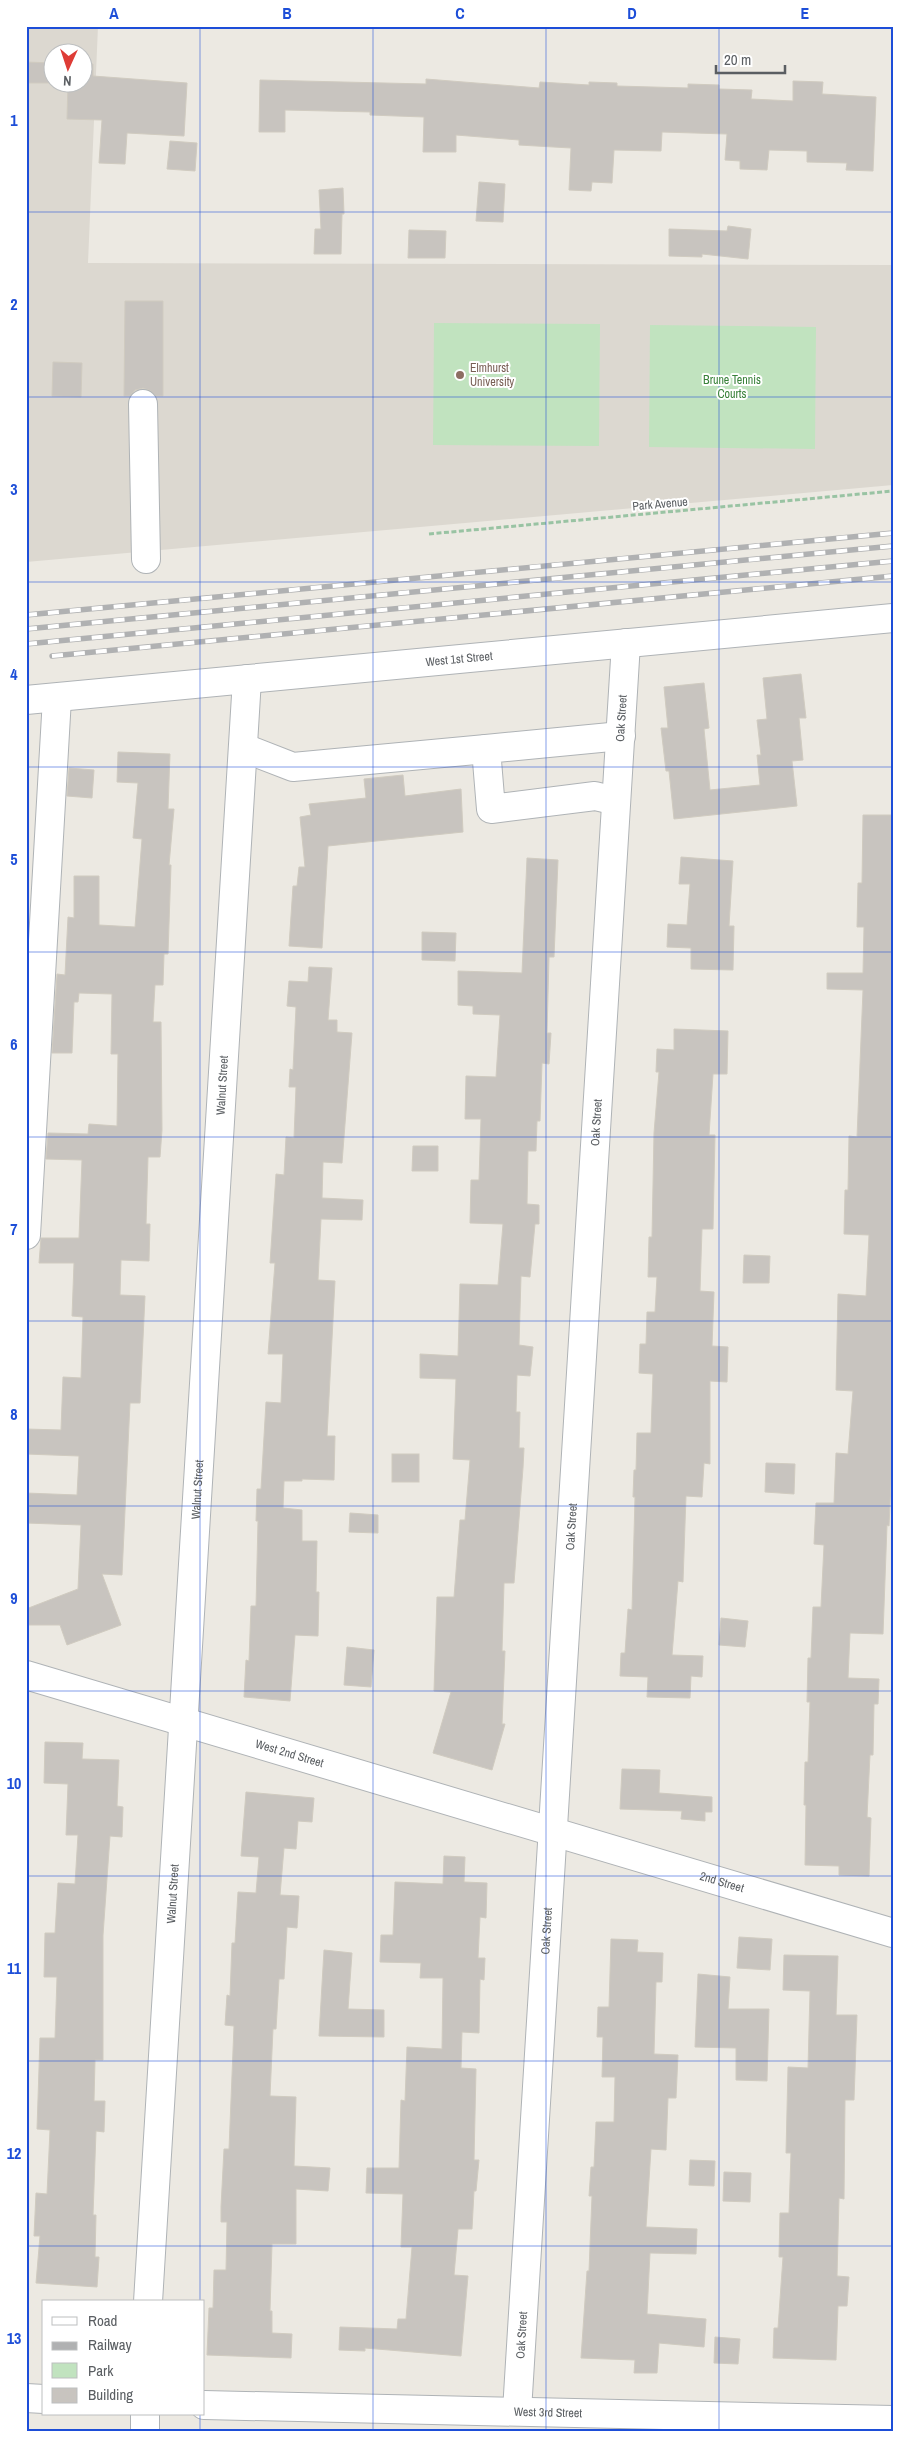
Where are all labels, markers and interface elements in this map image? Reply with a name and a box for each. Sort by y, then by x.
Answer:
text: A [109,2,119,24]
text: B [282,2,292,24]
text: C [455,2,465,24]
text: D [627,2,637,24]
text: E [801,2,810,24]
north arrow [42,42,92,92]
scale bar [716,42,785,74]
text: 20 m [724,49,751,70]
text: N [63,72,72,90]
text: 1 [10,109,18,131]
text: 2 [10,293,18,315]
place label: Elmhurst University [470,360,514,390]
marker: Elmhurst University [454,369,466,381]
park label: Brune Tennis Courts [703,372,761,402]
text: 3 [10,478,18,500]
street label: Park Avenue [632,494,688,514]
street label: West 1st Street [425,648,494,670]
text: 4 [10,663,18,685]
street label: Oak Street [612,694,631,742]
text: 5 [10,848,18,870]
text: 6 [10,1033,18,1055]
street label: Walnut Street [212,1055,232,1115]
street label: Oak Street [587,1098,606,1146]
text: 7 [10,1218,18,1240]
text: 8 [10,1403,18,1425]
street label: Walnut Street [188,1459,207,1520]
street label: Oak Street [562,1502,581,1551]
text: 9 [10,1587,18,1609]
street label: West 2nd Street [253,1736,326,1771]
text: 10 [7,1772,21,1794]
street label: Walnut Street [163,1863,183,1924]
street label: 2nd Street [698,1868,746,1896]
street label: Oak Street [537,1907,556,1955]
text: 11 [7,1957,22,1979]
text: 12 [7,2142,21,2164]
legend [42,2300,205,2416]
text: Road [88,2310,117,2331]
street label: Oak Street [512,2311,531,2359]
text: 13 [7,2327,21,2349]
text: Railway [88,2334,133,2355]
text: Park [88,2360,114,2381]
text: Building [88,2384,133,2405]
street label: West 3rd Street [514,2404,583,2421]

